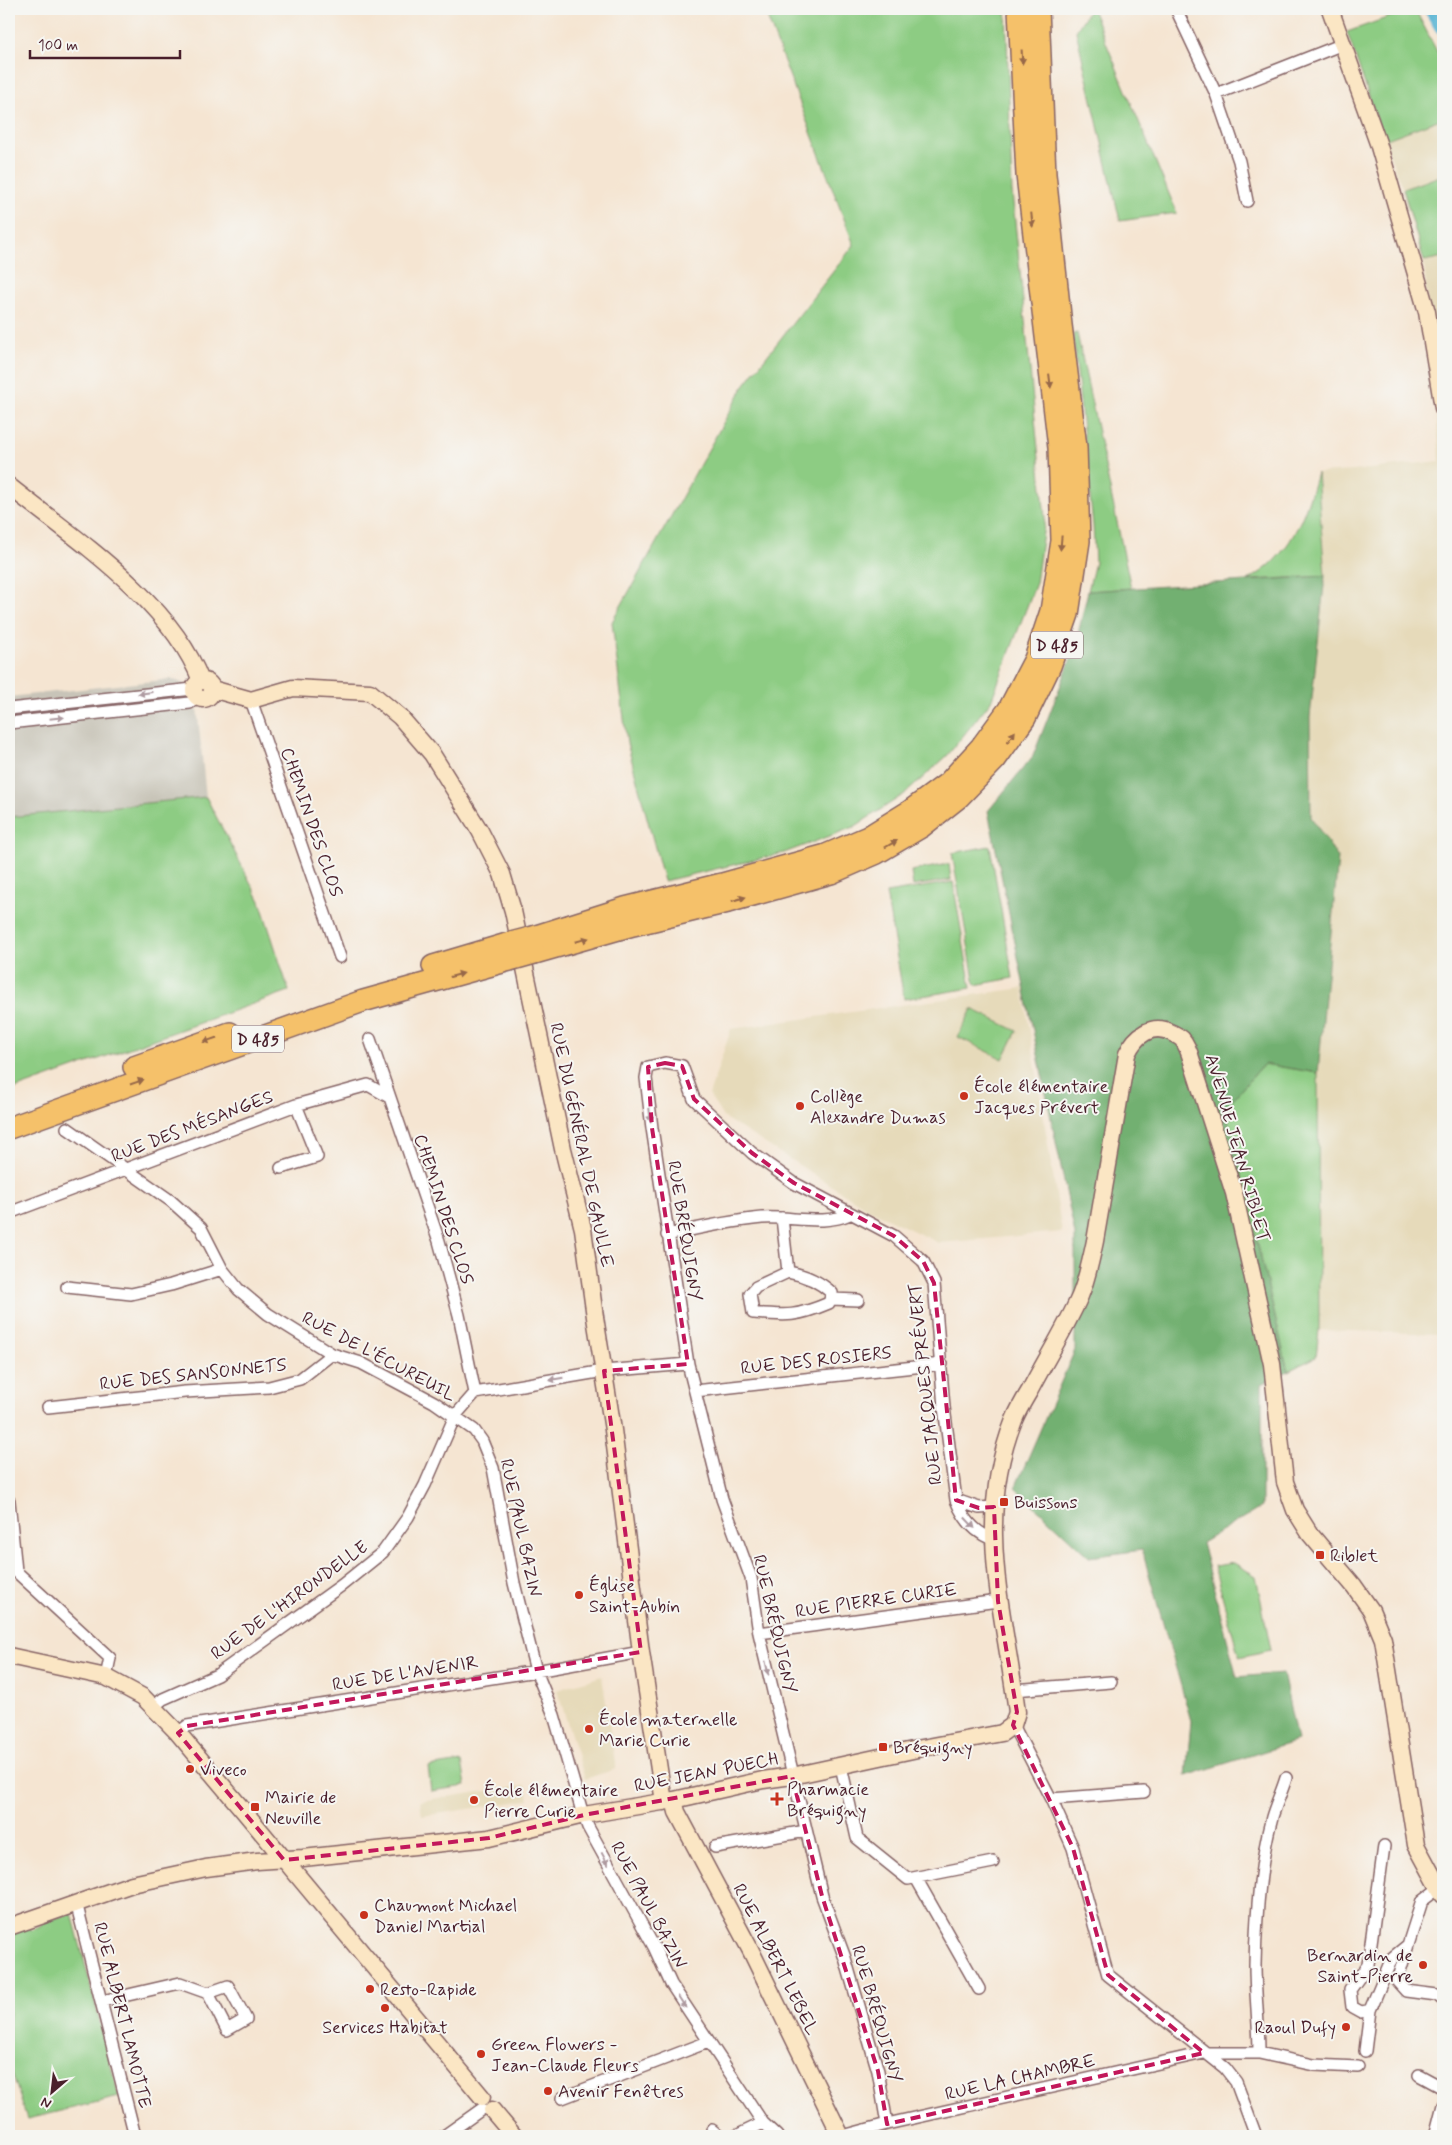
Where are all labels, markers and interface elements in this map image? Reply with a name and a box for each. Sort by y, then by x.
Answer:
scale bar [30,28,180,60]
text: 100 m [38,36,78,56]
one-way arrow [1018,50,1026,66]
one-way arrow [1028,212,1036,228]
one-way arrow [1047,373,1055,389]
one-way arrow [1057,535,1065,551]
road number: D 485 [1031,632,1083,658]
one-way arrow [137,689,153,697]
one-way arrow [49,714,65,722]
one-way arrow [1006,730,1016,744]
street label: CHEMIN DES CLOS [274,744,348,900]
one-way arrow [885,840,898,849]
one-way arrow [731,895,746,903]
one-way arrow [574,935,589,943]
one-way arrow [449,970,464,978]
street label: RUE DU GÉNÉRAL DE GAULLE [543,1021,619,1270]
road number: D 485 [232,1026,284,1052]
one-way arrow [203,1037,218,1044]
street label: AVENUE JEAN RIBLET [1199,1051,1275,1245]
place label: École élémentaire Jacques Prévert [974,1075,1109,1120]
one-way arrow [130,1078,145,1086]
street label: RUE DES MÉSANGES [108,1085,277,1169]
place label: Collège Alexandre Dumas [810,1085,946,1130]
marker: École élémentaire Jacques Prévert [958,1090,970,1102]
marker: Collège Alexandre Dumas [794,1100,806,1112]
one-way arrow [646,1108,654,1124]
street label: CHEMIN DES CLOS [407,1131,479,1287]
street label: RUE BRÉQUIGNY [661,1159,707,1304]
street label: RUE JACQUES PRÉVERT [903,1282,949,1486]
street label: RUE DE L'ÉCUREUIL [298,1306,459,1408]
street label: RUE DES ROSIERS [739,1341,893,1381]
street label: RUE DES SANSONNETS [98,1353,288,1397]
one-way arrow [547,1376,563,1384]
street label: RUE PAUL BAZIN [494,1457,546,1600]
place label: Buissons [1014,1491,1077,1515]
marker: Buissons [998,1496,1010,1508]
one-way arrow [964,1517,976,1529]
street label: RUE DE L'HIRONDELLE [206,1536,373,1666]
place label: Riblet [1330,1544,1378,1568]
marker: Riblet [1314,1549,1326,1561]
street label: RUE BRÉQUIGNY [746,1552,802,1696]
place label: Église Saint-Aubin [589,1574,680,1619]
street label: RUE PIERRE CURIE [794,1578,959,1624]
marker: Église Saint-Aubin [573,1589,585,1601]
street label: RUE DE L'AVENIR [331,1651,480,1697]
one-way arrow [763,1660,771,1675]
place label: École maternelle Marie Curie [599,1708,738,1753]
marker: École maternelle Marie Curie [583,1723,595,1735]
place label: Bréquigny [893,1736,973,1762]
marker: Bréquigny [877,1741,889,1753]
street label: RUE JEAN PUECH [632,1747,780,1799]
place label: Viveco [200,1758,247,1782]
marker: Viveco [184,1763,196,1775]
place label: Pharmacie Bréquigny [787,1778,869,1825]
place label: École élémentaire Pierre Curie [484,1779,619,1824]
place label: Mairie de Neuville [265,1786,336,1831]
marker: Pharmacie Bréquigny [771,1793,783,1805]
marker: École élémentaire Pierre Curie [468,1794,480,1806]
marker: Mairie de Neuville [249,1801,261,1813]
street label: RUE PAUL BAZIN [604,1838,692,1973]
one-way arrow [601,1852,609,1866]
street label: RUE ALBERT LEBEL [727,1880,824,2039]
place label: Chaumont Michael Daniel Martial [374,1894,517,1939]
marker: Chaumont Michael Daniel Martial [358,1909,370,1921]
street label: RUE ALBERT LAMOTTE [87,1920,157,2111]
street label: RUE BRÉQUIGNY [845,1943,907,2086]
place label: Bernardin de Saint-Pierre [1307,1944,1413,1989]
marker: Bernardin de Saint-Pierre [1417,1959,1429,1971]
place label: Resto-Rapide [380,1978,477,2002]
marker: Resto-Rapide [364,1983,376,1995]
one-way arrow [677,1995,687,2009]
marker: Services Habitat [379,2002,391,2014]
place label: Services Habitat [322,2016,448,2040]
place label: Raoul Dufy [1254,2016,1336,2040]
marker: Raoul Dufy [1340,2021,1352,2033]
place label: Green Flowers - Jean-Claude Fleurs [491,2033,639,2078]
marker: Green Flowers - Jean-Claude Fleurs [475,2048,487,2060]
street label: RUE LA CHAMBRE [943,2049,1098,2107]
north arrow [28,2068,78,2118]
place label: Avenir Fenêtres [558,2080,684,2104]
marker: Avenir Fenêtres [542,2085,554,2097]
text: N [38,2092,55,2113]

